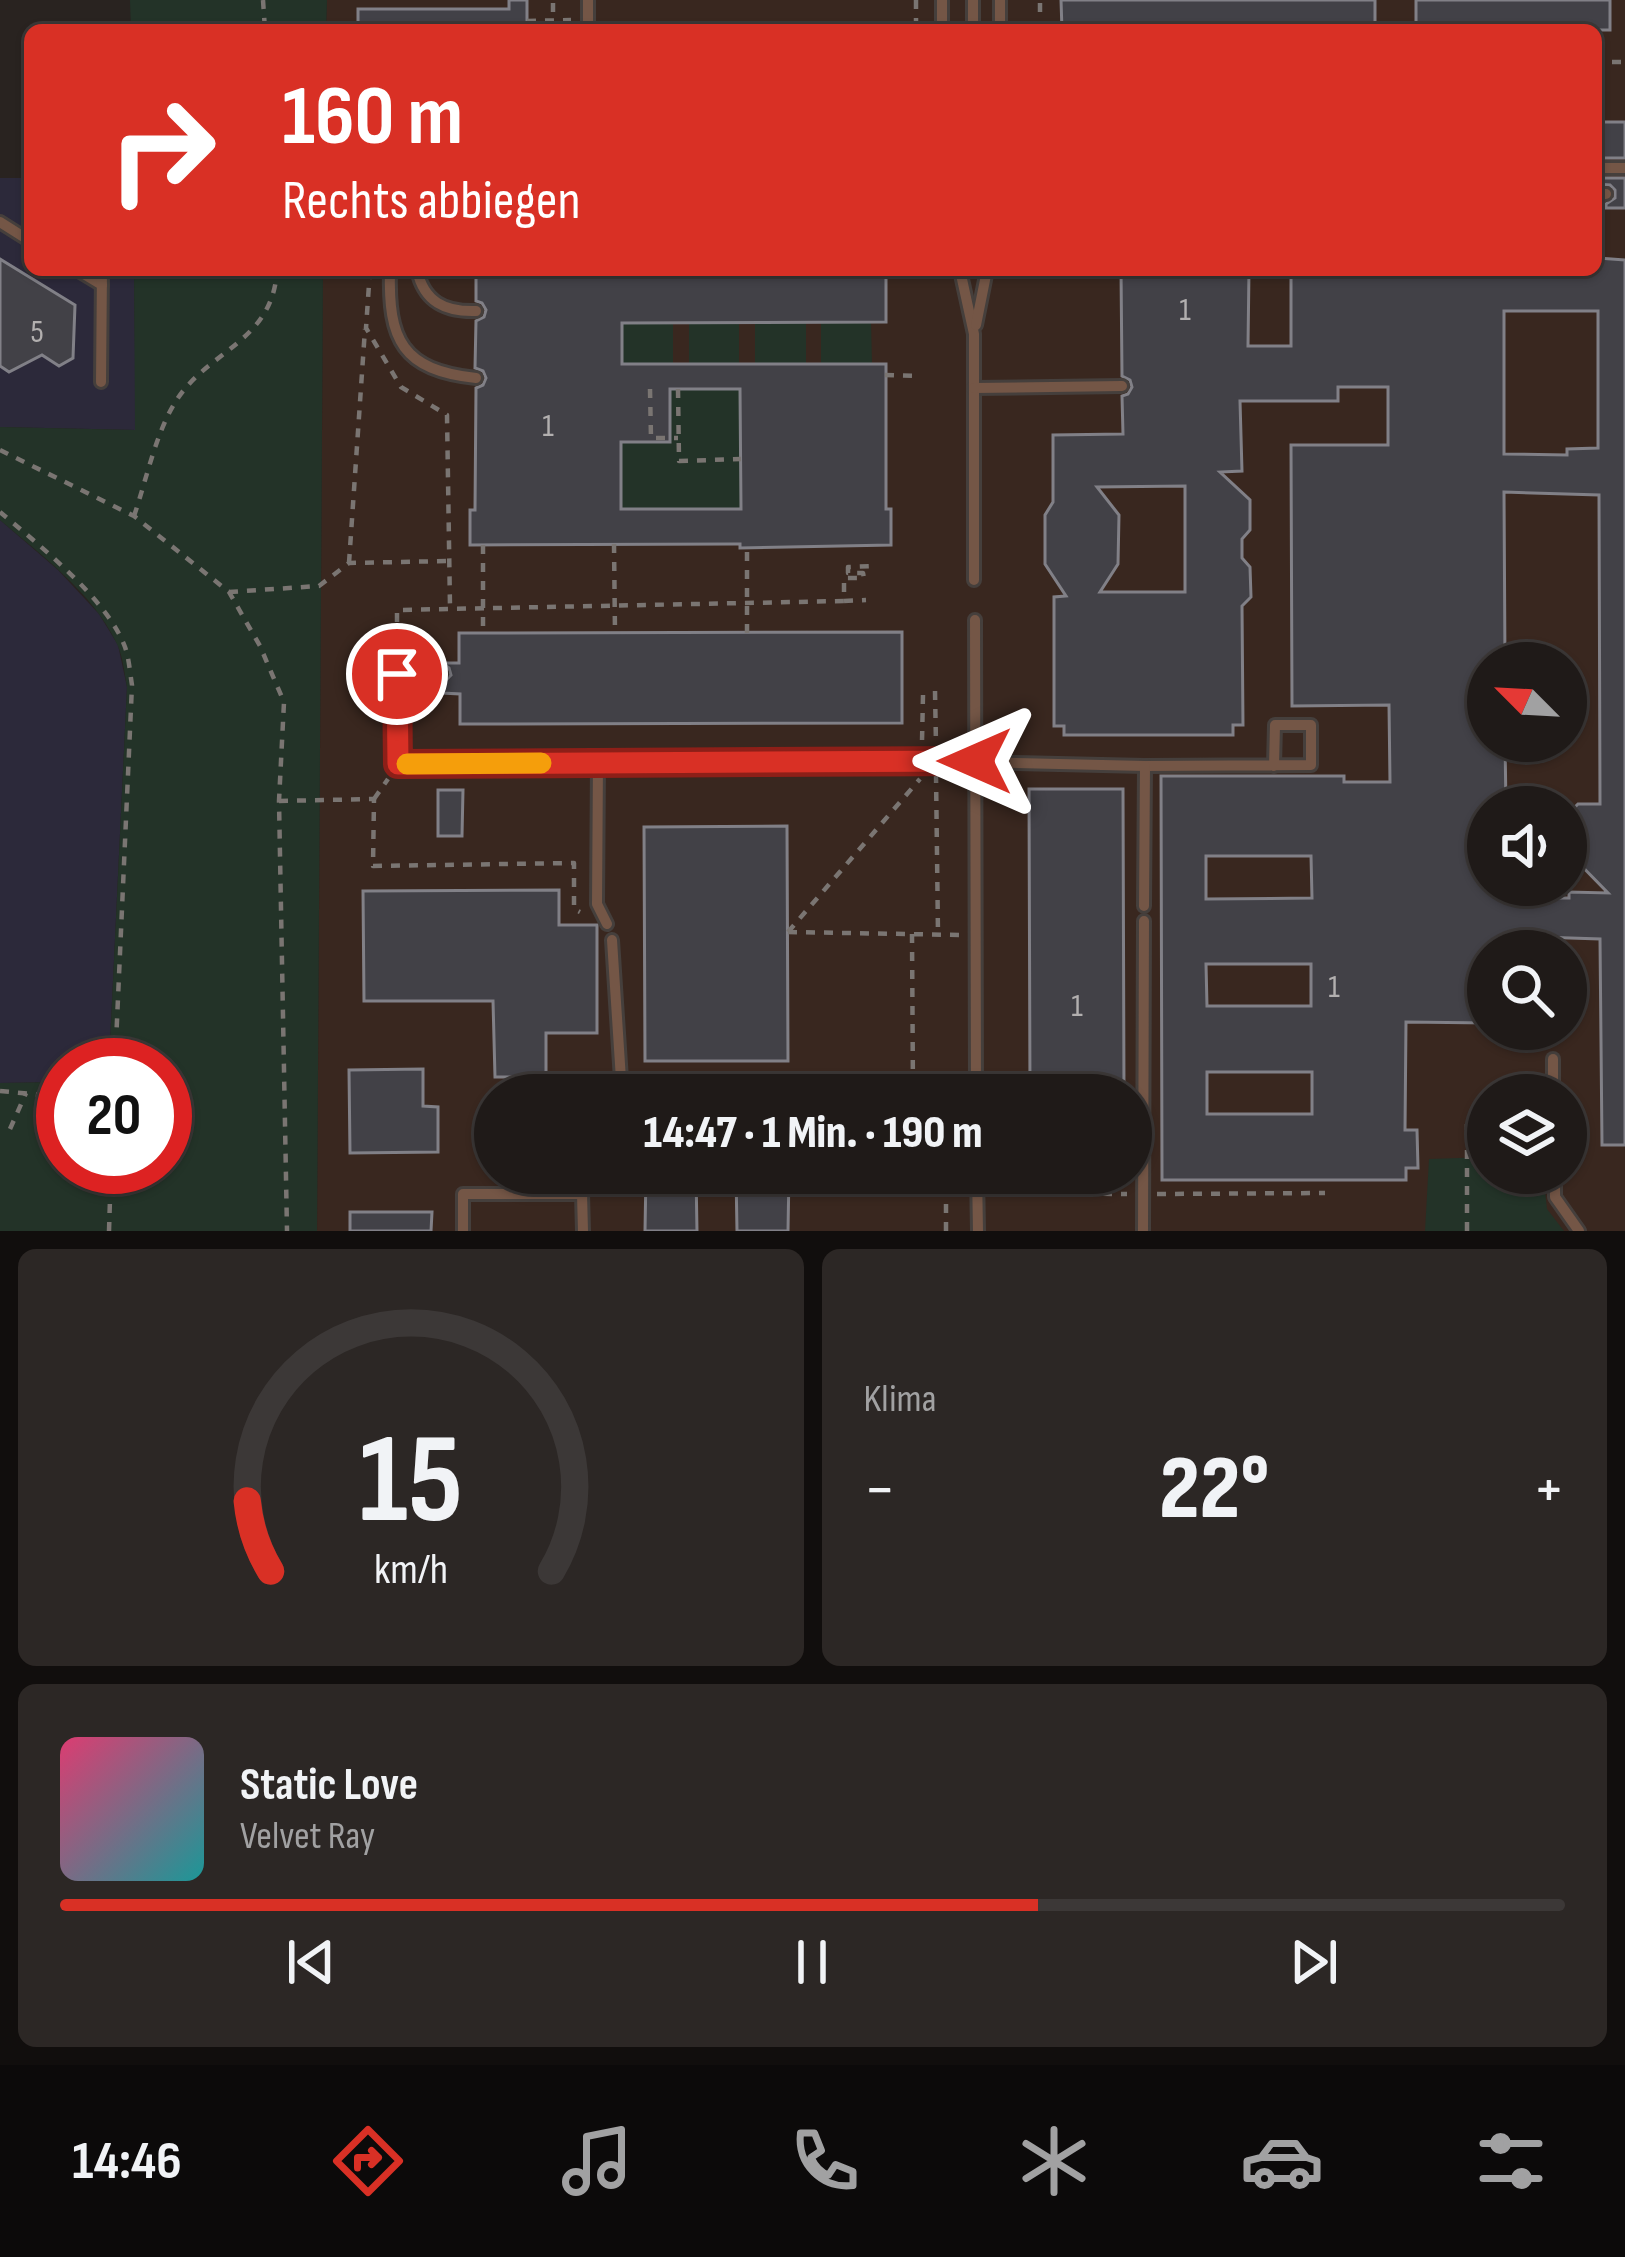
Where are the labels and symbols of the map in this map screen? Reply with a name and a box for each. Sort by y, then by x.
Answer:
house number: 1 [1179,290,1191,330]
house number: 5 [30,312,44,352]
house number: 1 [542,406,554,446]
pin [346,623,448,725]
north arrow [1467,642,1587,762]
position arrow [912,698,1038,824]
house number: 1 [1328,967,1340,1007]
house number: 1 [1071,986,1083,1026]
speed limit sign: 20 [36,1038,192,1194]

